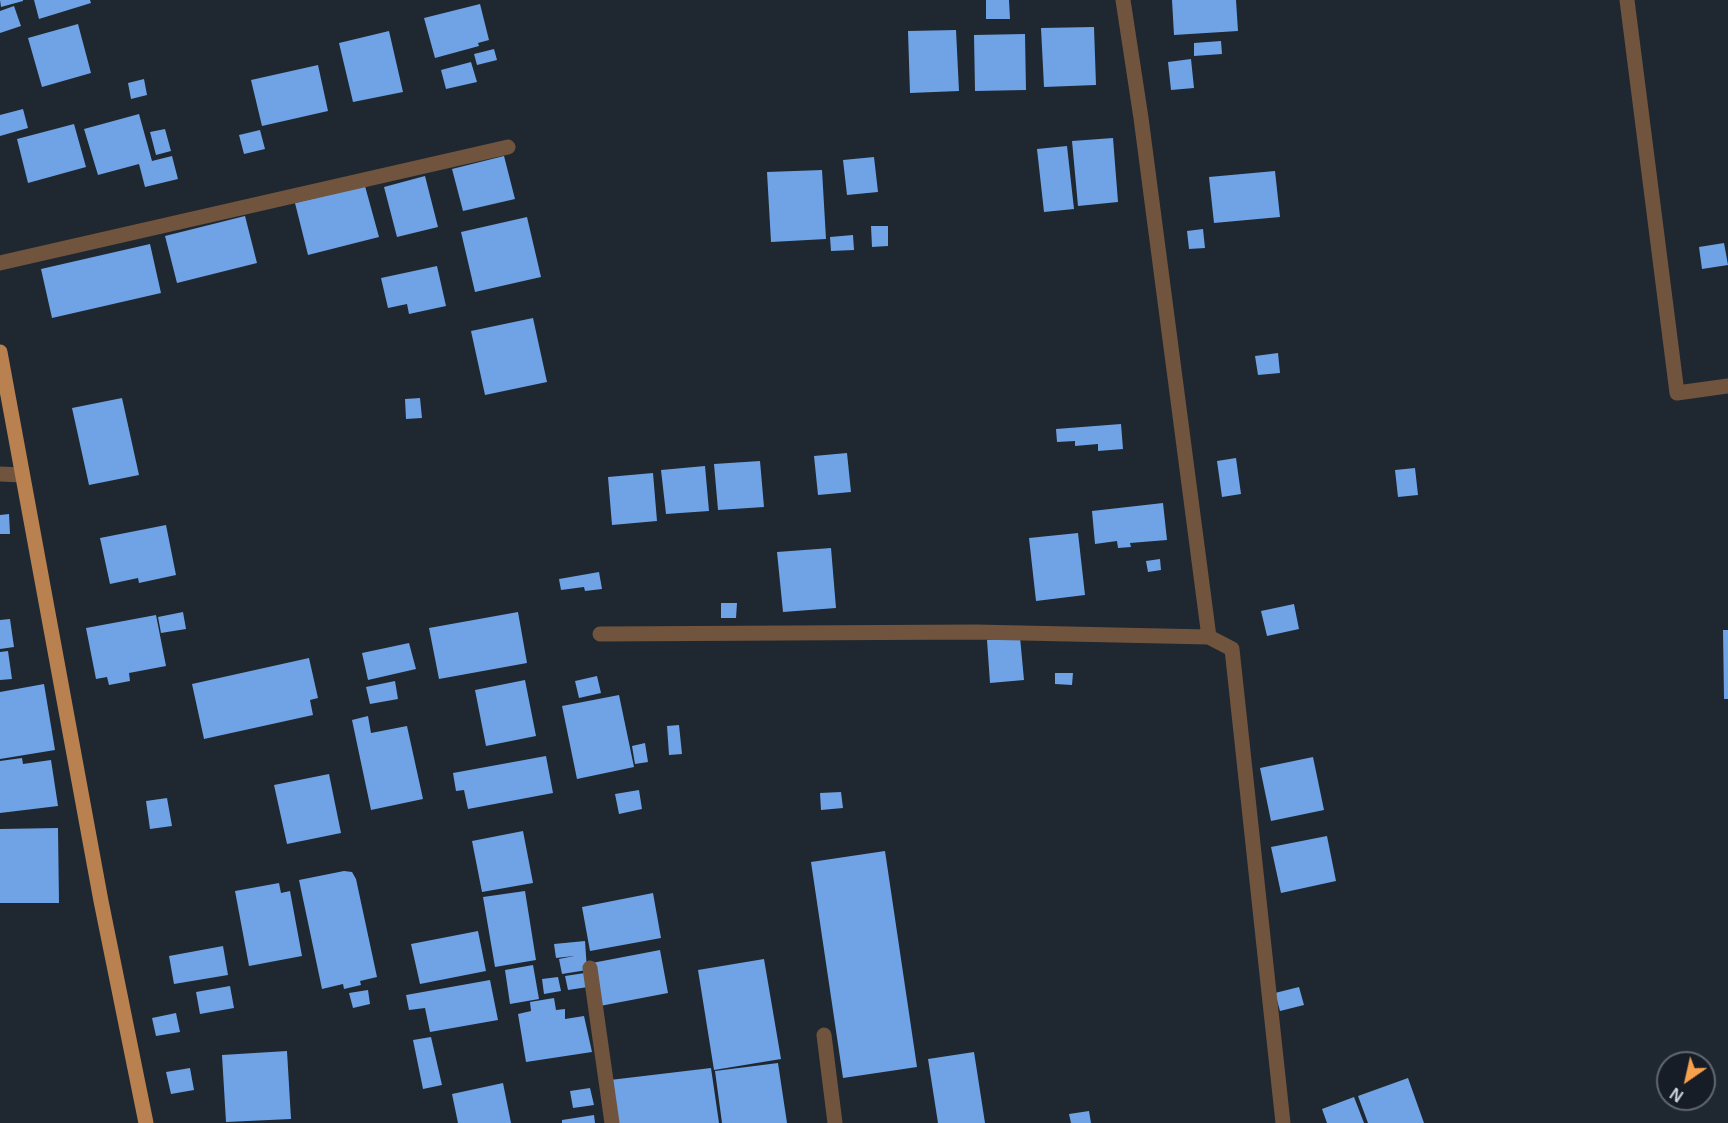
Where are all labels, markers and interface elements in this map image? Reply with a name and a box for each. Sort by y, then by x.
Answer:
north arrow [1656,1051,1716,1111]
text: N [1667,1084,1686,1105]

